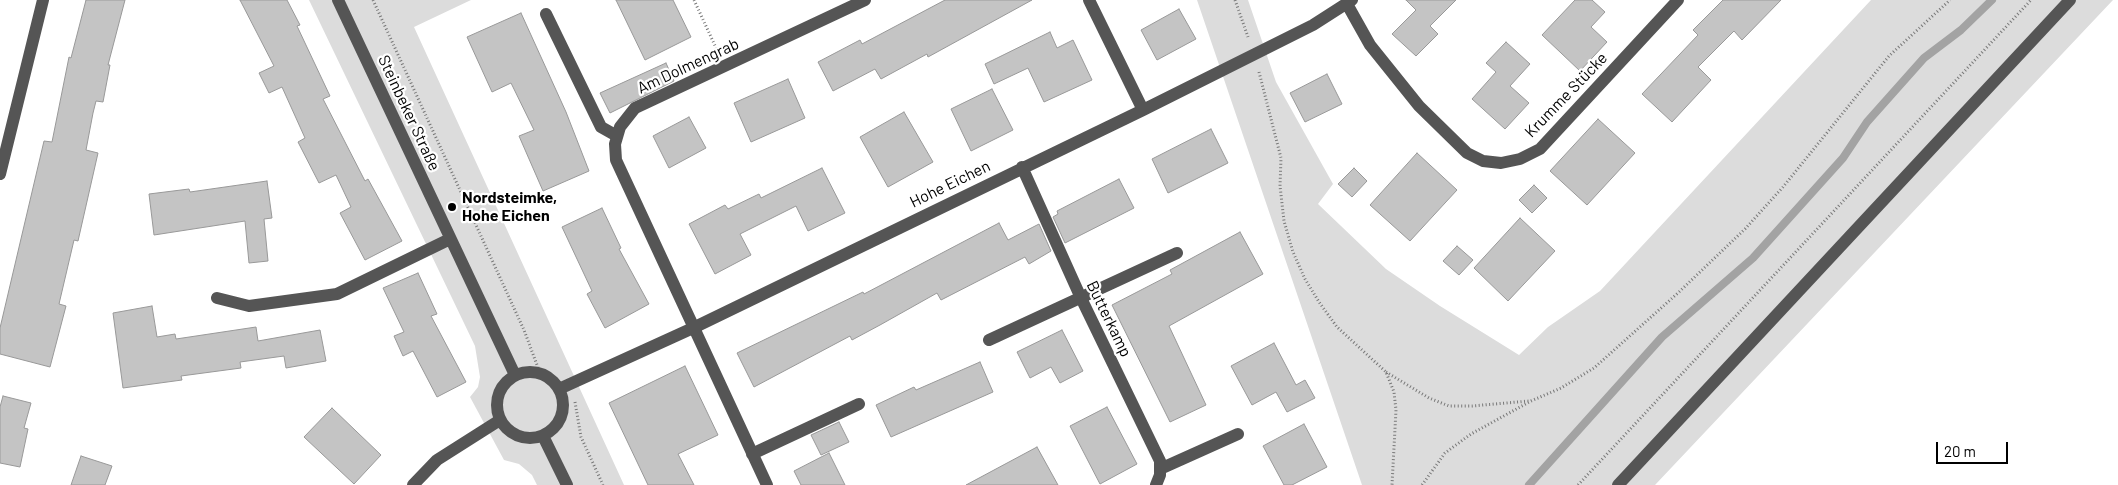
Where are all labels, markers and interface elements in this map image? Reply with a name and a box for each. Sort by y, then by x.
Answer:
street label: Am Dolmengrab [634,34,742,98]
street label: Krumme Stücke [1521,49,1611,141]
street label: Steinbeker Straße [374,52,444,174]
street label: Hohe Eichen [907,156,993,212]
place label: Nordsteimke, Hohe Eichen [462,188,557,226]
marker: Nordsteimke, Hohe Eichen [446,201,458,213]
street label: Butterkamp [1082,278,1136,360]
scale bar [1938,432,2010,464]
text: 20 m [1944,442,1976,460]

